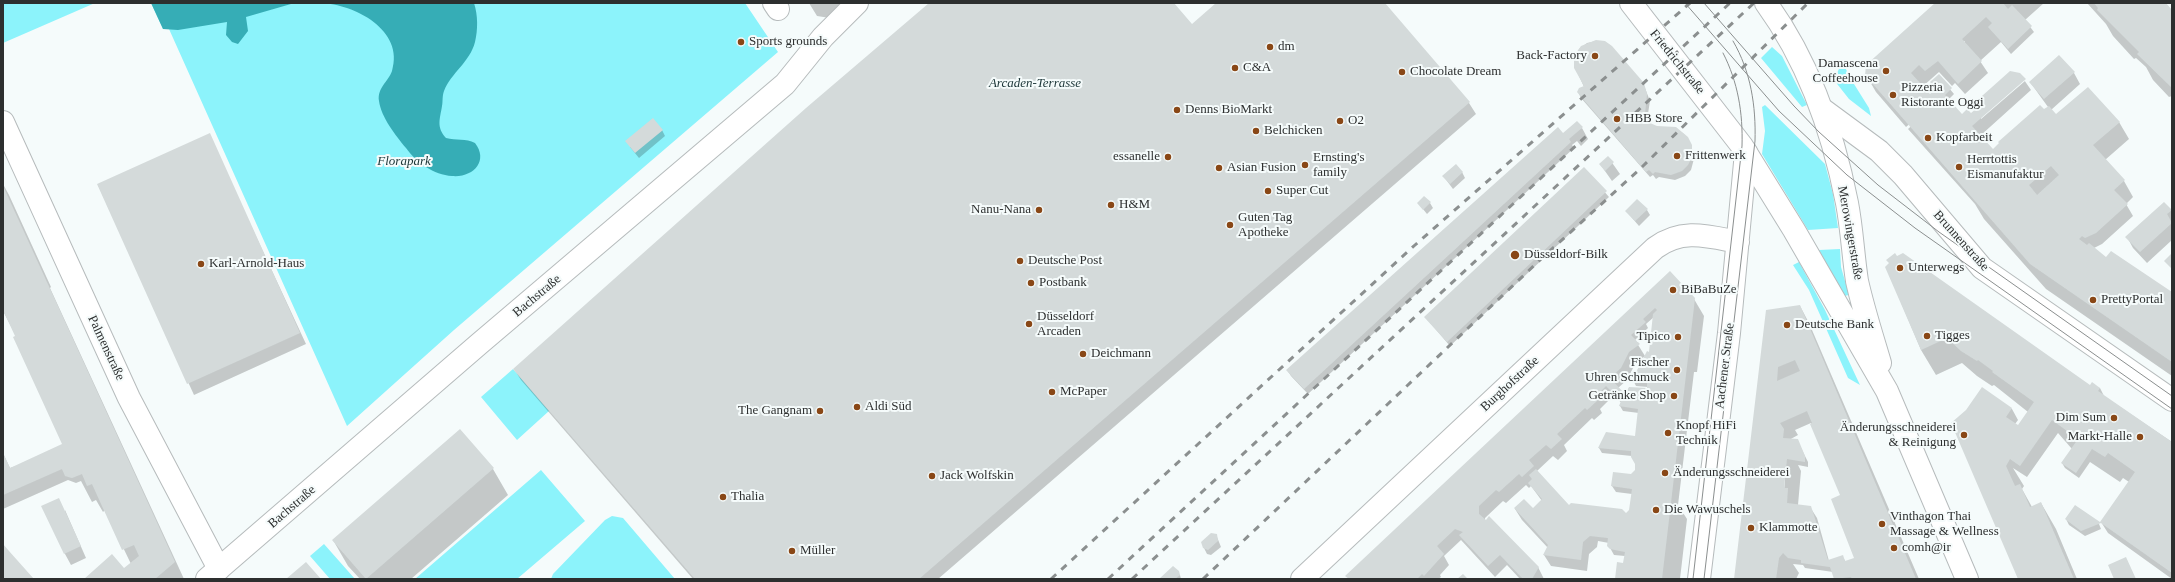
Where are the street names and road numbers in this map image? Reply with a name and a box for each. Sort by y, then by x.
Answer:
street label: Friedrichstraße [1646,27,1708,97]
street label: Merowingerstraße [1834,185,1866,281]
street label: Brunnenstraße [1930,208,1992,274]
street label: Bachstraße [510,271,564,321]
street label: Palmenstraße [84,313,128,383]
street label: Aachener Straße [1712,322,1738,410]
street label: Burghofstraße [1478,353,1542,415]
street label: Bachstraße [265,482,319,532]

